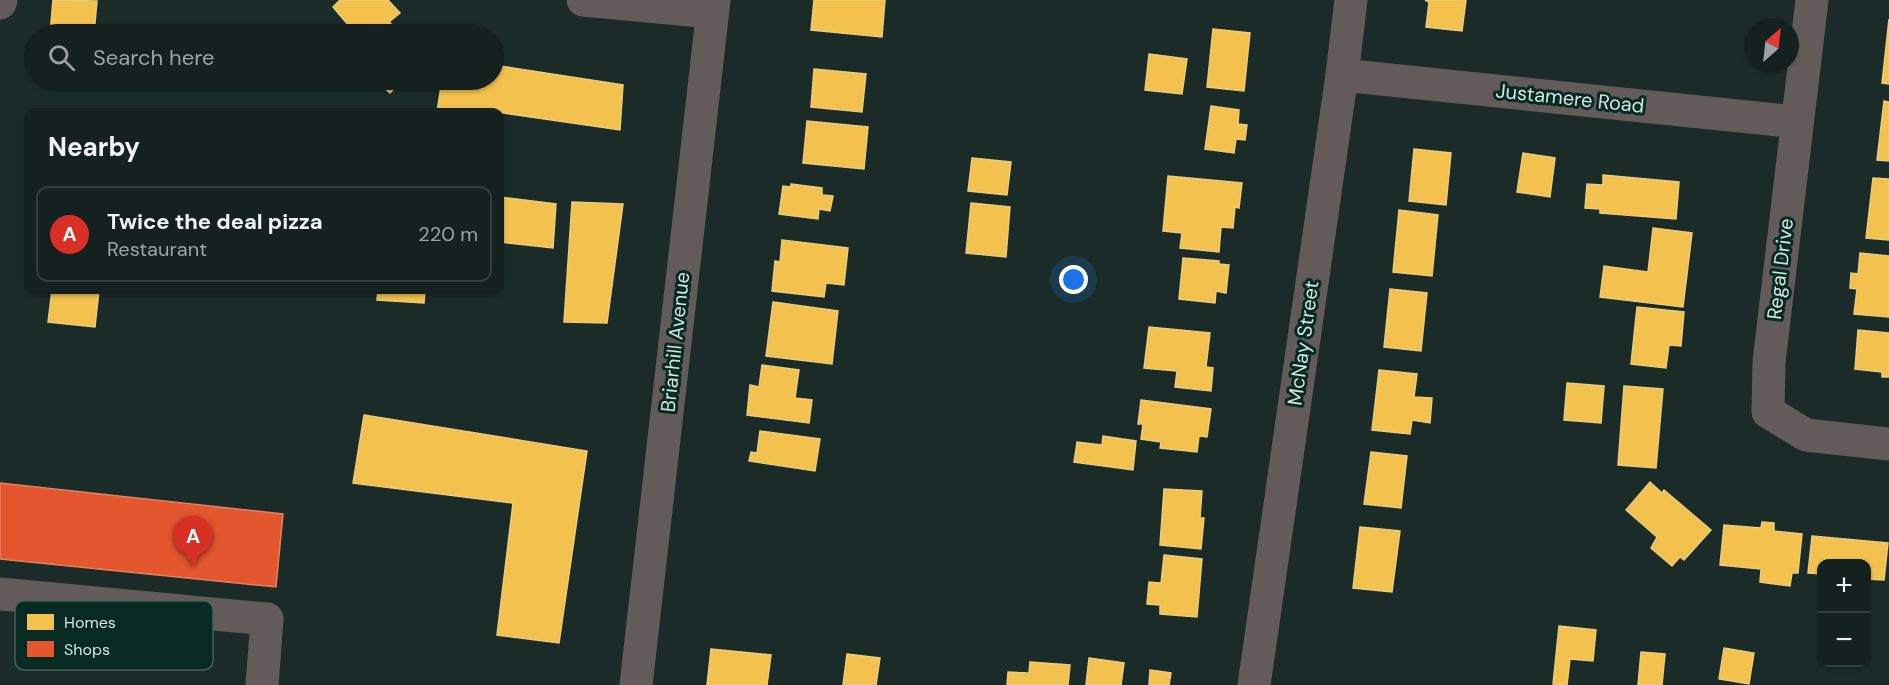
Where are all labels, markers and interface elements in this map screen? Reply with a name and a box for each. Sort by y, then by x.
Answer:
north arrow [1745,18,1799,72]
search box [24,24,504,90]
icon: search [45,41,78,74]
text: Search here [93,43,214,72]
street label: Justamere Road [1494,77,1646,119]
text: Nearby [48,130,140,164]
text: Twice the deal pizza [107,207,323,236]
street label: Regal Drive [1761,217,1799,321]
text: A [62,221,77,247]
text: 220 m [418,221,478,247]
text: Restaurant [107,236,207,262]
your location [1059,265,1088,294]
street label: Briarhill Avenue [655,271,695,413]
street label: McNay Street [1281,279,1325,407]
pin: A [174,516,212,566]
map controls [1817,559,1871,667]
button: + [1817,559,1871,613]
legend [15,601,213,670]
text: Homes [64,612,116,633]
button: − [1817,613,1871,667]
text: Shops [64,639,110,660]

